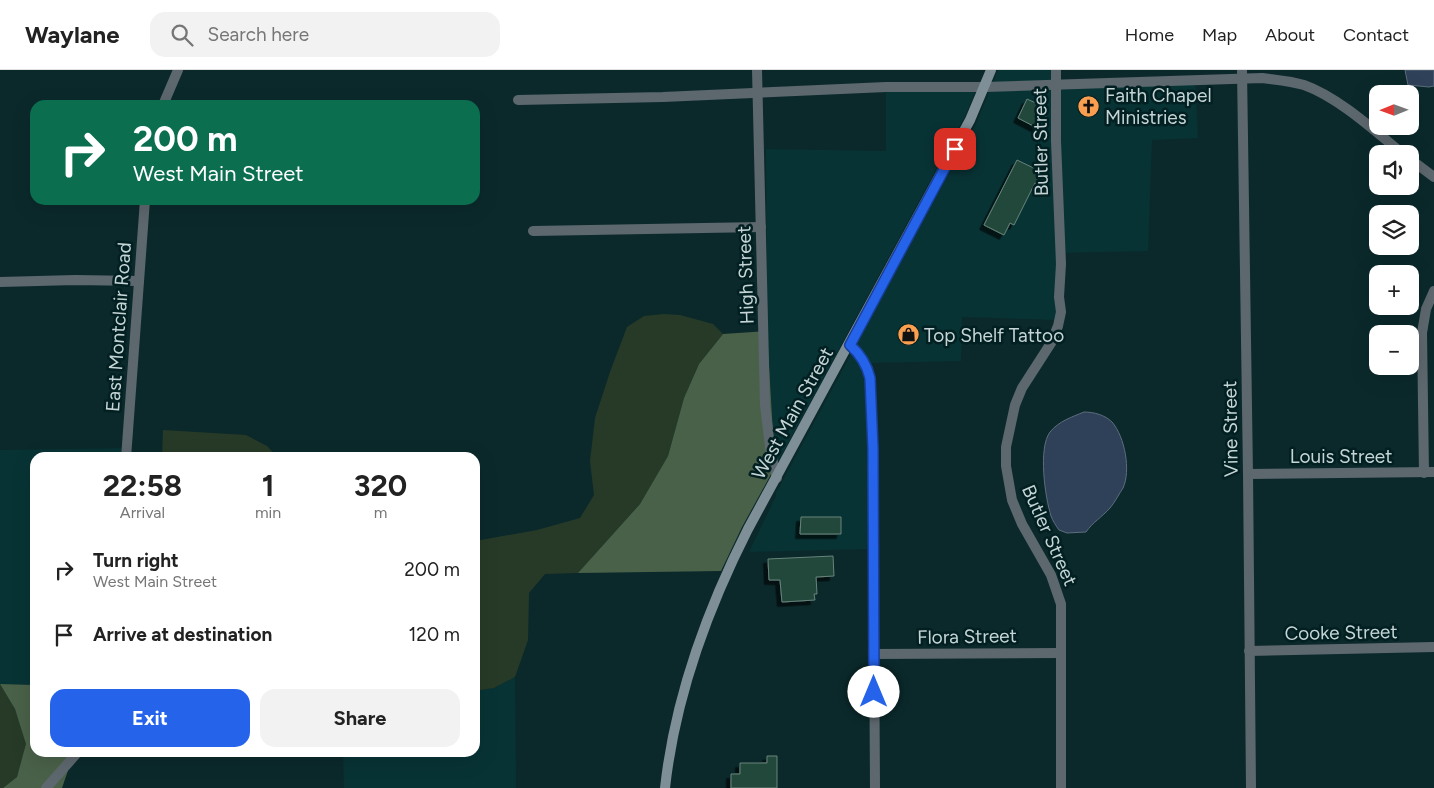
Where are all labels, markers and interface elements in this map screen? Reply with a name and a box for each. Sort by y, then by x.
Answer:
search box [150,12,500,57]
text: Waylane [25,20,120,49]
icon: search [168,21,196,49]
text: Search here [208,23,309,46]
text: Home [1125,24,1174,46]
text: Map [1202,24,1237,46]
text: About [1265,24,1315,46]
text: Contact [1343,24,1409,46]
place label: Faith Chapel Ministries [1105,84,1212,129]
north arrow [1369,85,1419,135]
map controls [1369,85,1419,375]
street label: Butler Street [1028,88,1053,196]
church icon: Faith Chapel Ministries [1077,94,1101,118]
text: 200 m [133,118,237,160]
icon: right [50,120,115,185]
pin [934,128,976,170]
icon: arrive [941,135,969,163]
button: sound [1369,145,1419,195]
text: West Main Street [133,160,304,187]
button: layers [1369,205,1419,255]
street label: High Street [732,225,759,325]
street label: East Montclair Road [101,241,136,413]
button: + [1369,265,1419,315]
shop icon: Top Shelf Tattoo [896,323,920,347]
place label: Top Shelf Tattoo [924,324,1064,347]
button: − [1369,325,1419,375]
street label: West Main Street [747,343,838,483]
street label: Vine Street [1218,381,1243,477]
street label: Louis Street [1290,445,1392,468]
text: 22:58 [103,467,182,504]
text: 1 [262,467,274,504]
text: 320 [354,467,407,504]
street label: Butler Street [1017,481,1082,589]
text: Arrival [120,503,165,522]
text: min [255,503,281,522]
text: m [374,503,387,522]
text: Turn right [93,549,179,572]
icon: right [50,556,78,584]
text: 200 m [404,558,460,581]
text: West Main Street [93,572,217,591]
street label: Cooke Street [1284,620,1398,645]
icon: arrive [50,621,78,649]
text: Arrive at destination [93,623,272,646]
text: 120 m [408,623,460,646]
street label: Flora Street [917,624,1017,649]
position arrow [847,665,899,717]
button: Exit [50,689,250,747]
button: Share [260,689,460,747]

